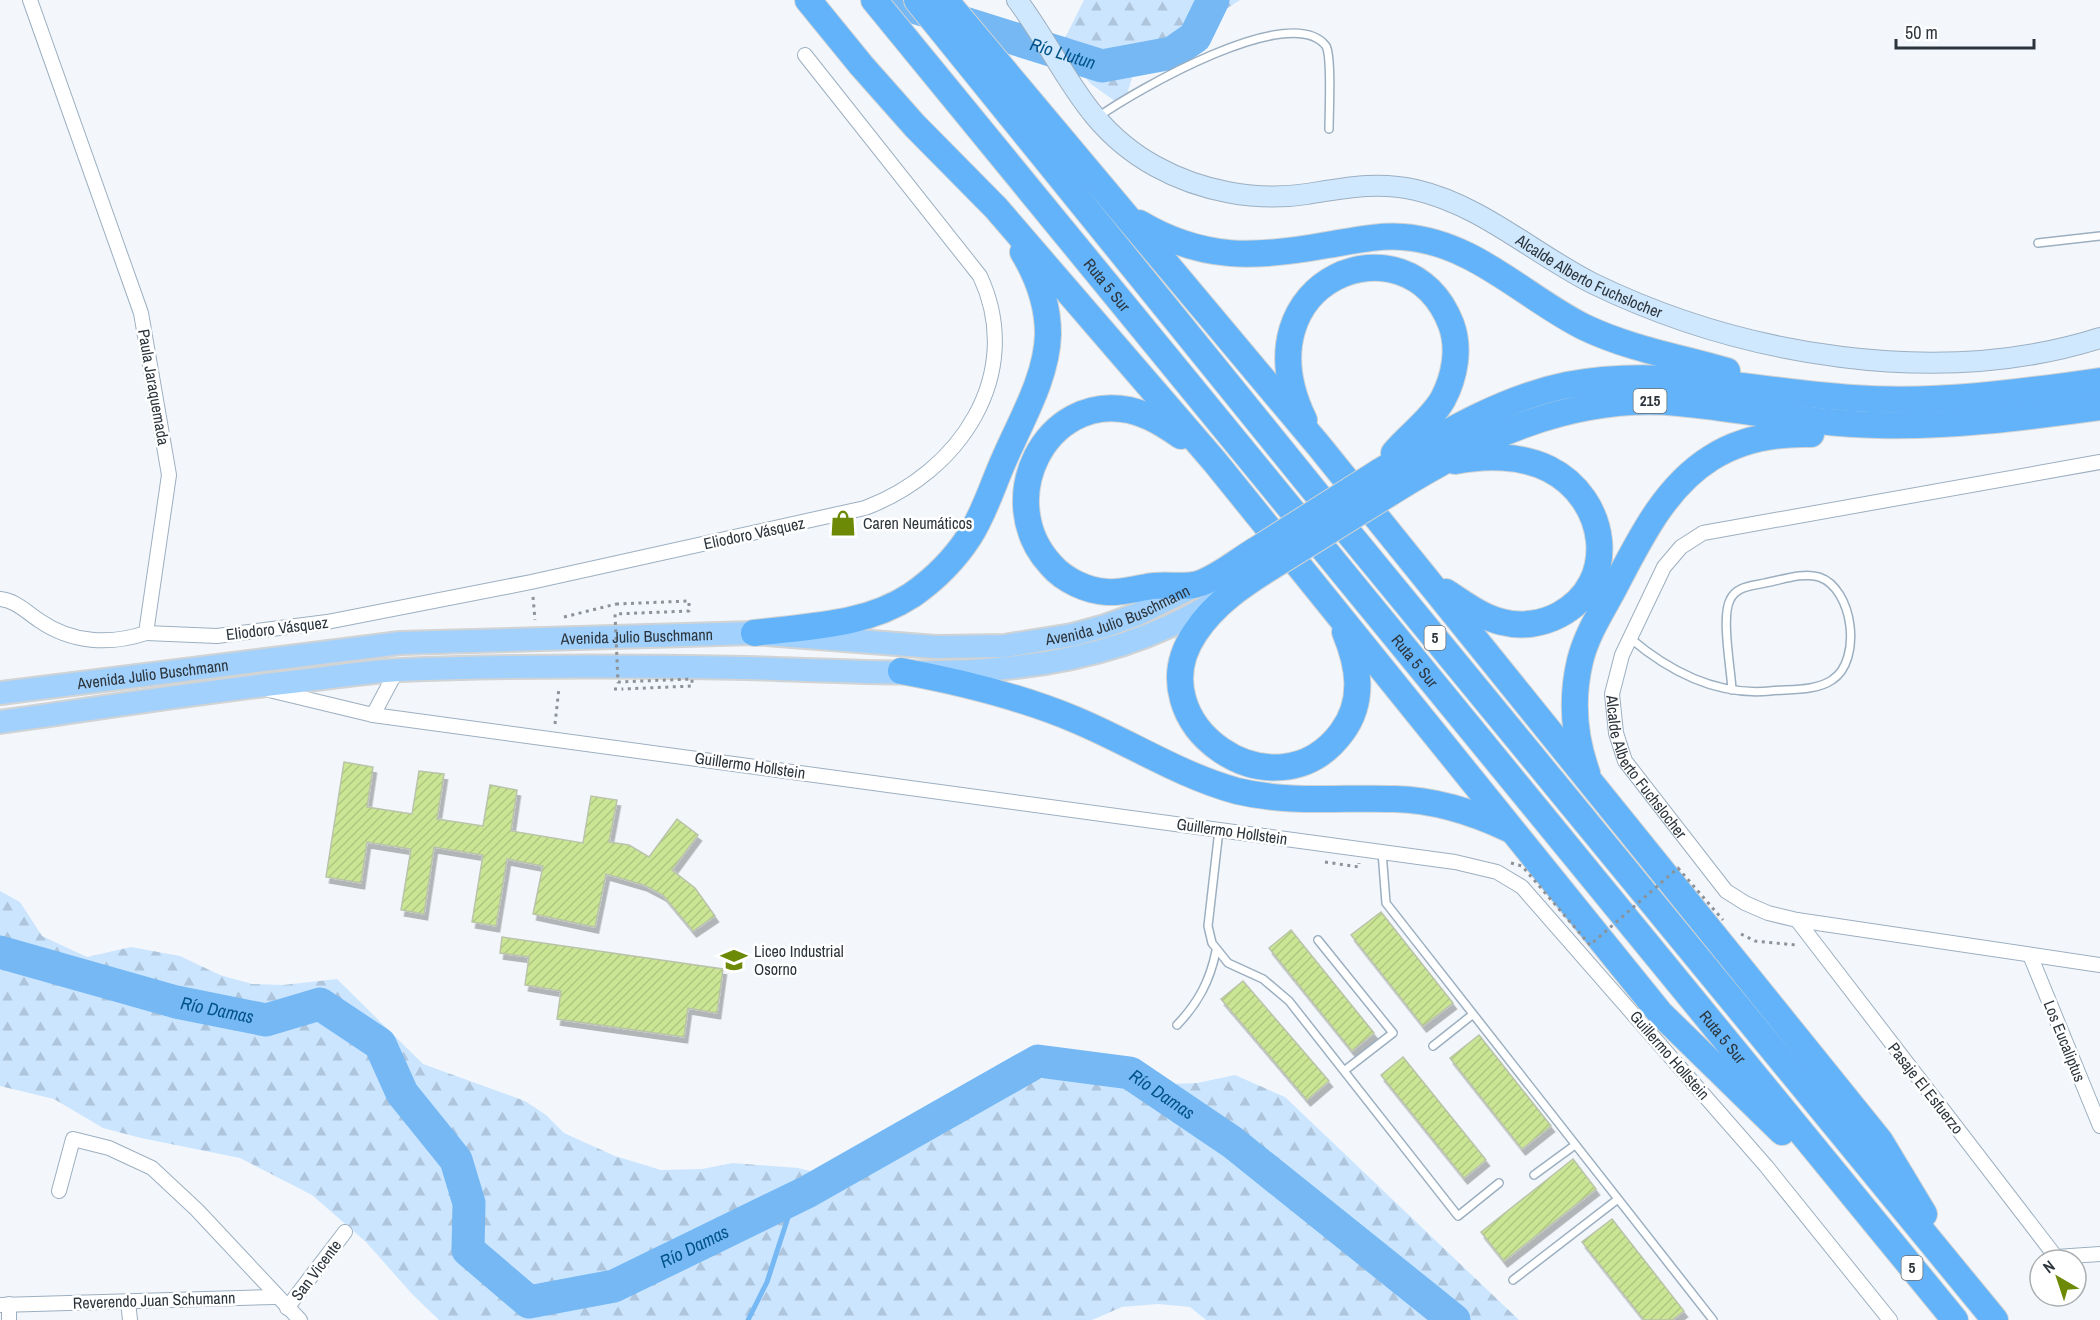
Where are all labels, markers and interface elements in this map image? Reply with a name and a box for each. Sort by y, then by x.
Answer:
scale bar [1896,12,2034,50]
text: 50 m [1905,20,1938,45]
water label: Río Llutun [1027,31,1099,75]
street label: Alcalde Alberto Fuchslocher [1511,228,1666,323]
street label: Ruta 5 Sur [1079,253,1136,316]
street label: Paula Jaraquemada [133,327,175,447]
road number: 215 [1634,389,1666,413]
shop icon: Caren Neumáticos [828,508,858,538]
street label: Eliodoro Vásquez [702,511,807,554]
place label: Caren Neumáticos [863,512,972,534]
street label: Avenida Julio Buschmann [1043,579,1193,650]
street label: Eliodoro Vásquez [225,611,330,645]
street label: Avenida Julio Buschmann [559,623,713,649]
road number: 5 [1424,626,1446,650]
street label: Ruta 5 Sur [1387,629,1444,692]
street label: Avenida Julio Buschmann [75,654,230,694]
street label: Alcalde Alberto Fuchslocher [1601,693,1693,844]
street label: Guillermo Hollstein [693,746,807,784]
street label: Guillermo Hollstein [1175,812,1289,850]
place label: Liceo Industrial Osorno [754,940,844,980]
school or university icon: Liceo Industrial Osorno [719,945,749,975]
water label: Río Damas [179,990,256,1029]
street label: Los Eucaliptus [2039,997,2091,1085]
street label: Ruta 5 Sur [1695,1005,1752,1068]
street label: Guillermo Hollstein [1625,1006,1715,1104]
street label: Pasaje El Esfuerzo [1883,1038,1969,1138]
water label: Río Damas [1125,1063,1200,1125]
water label: Río Damas [656,1219,733,1274]
street label: San Vicente [286,1235,346,1305]
north arrow [2028,1248,2088,1308]
text: N [2038,1255,2059,1278]
road number: 5 [1902,1256,1922,1280]
street label: Reverendo Juan Schumann [72,1286,236,1314]

